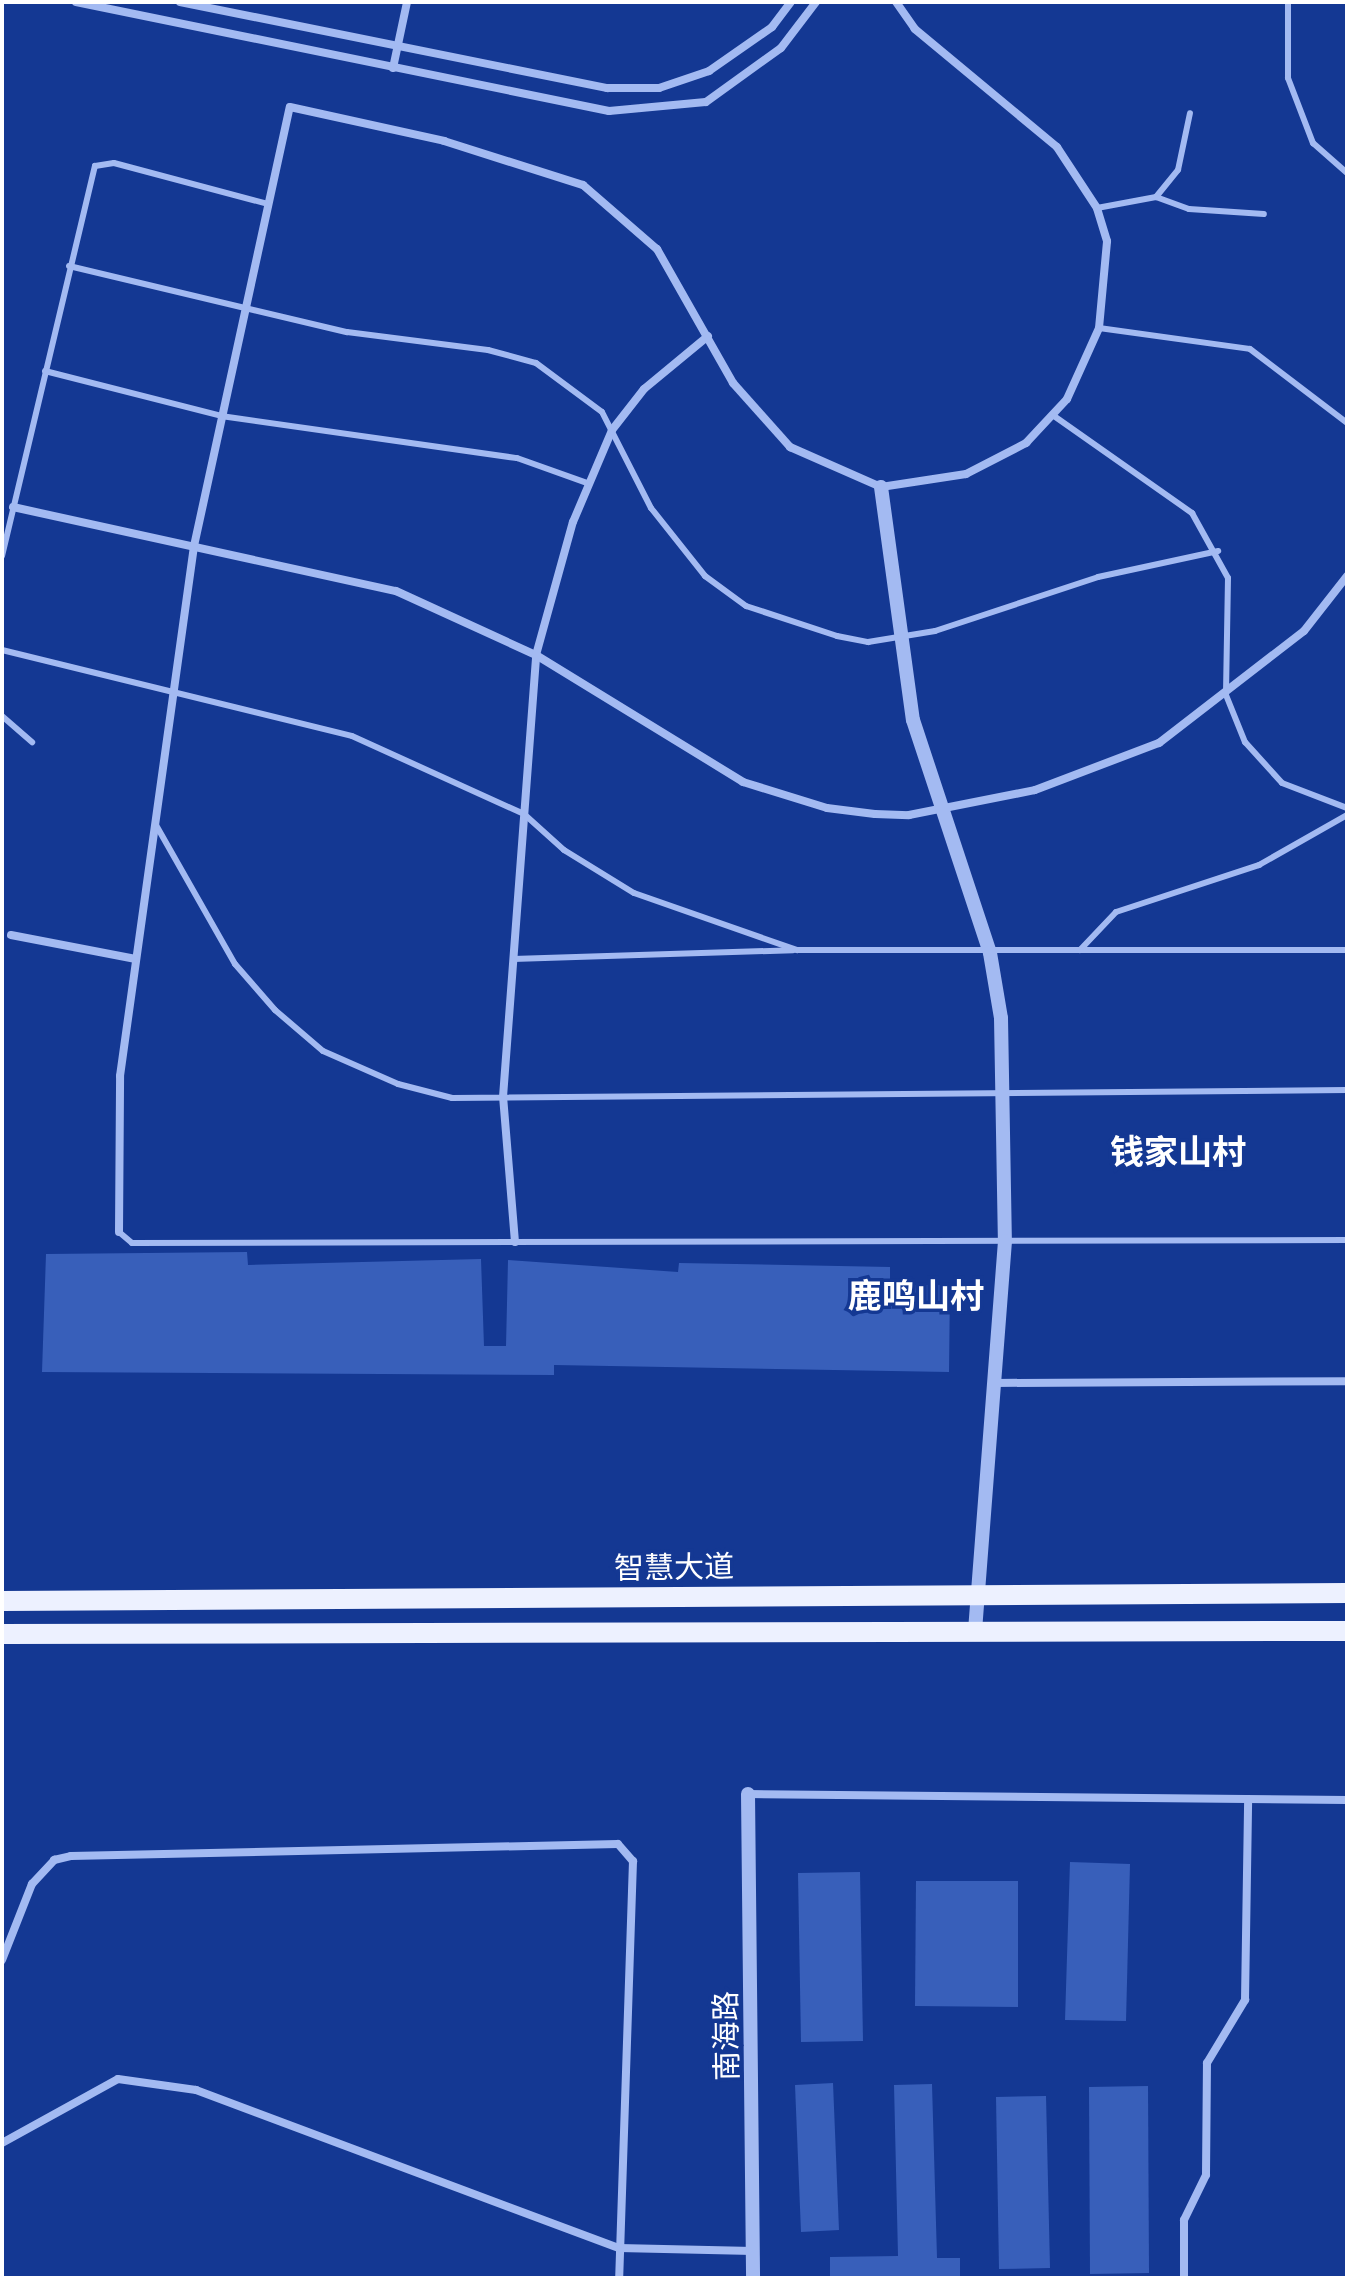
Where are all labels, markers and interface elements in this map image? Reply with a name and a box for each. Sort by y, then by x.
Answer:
district label: 钱家山村 [1110,1131,1246,1171]
district label: 鹿鸣山村 [848,1275,984,1315]
street label: 智慧大道 [614,1547,734,1585]
street label: 南海路 [706,1991,744,2081]

